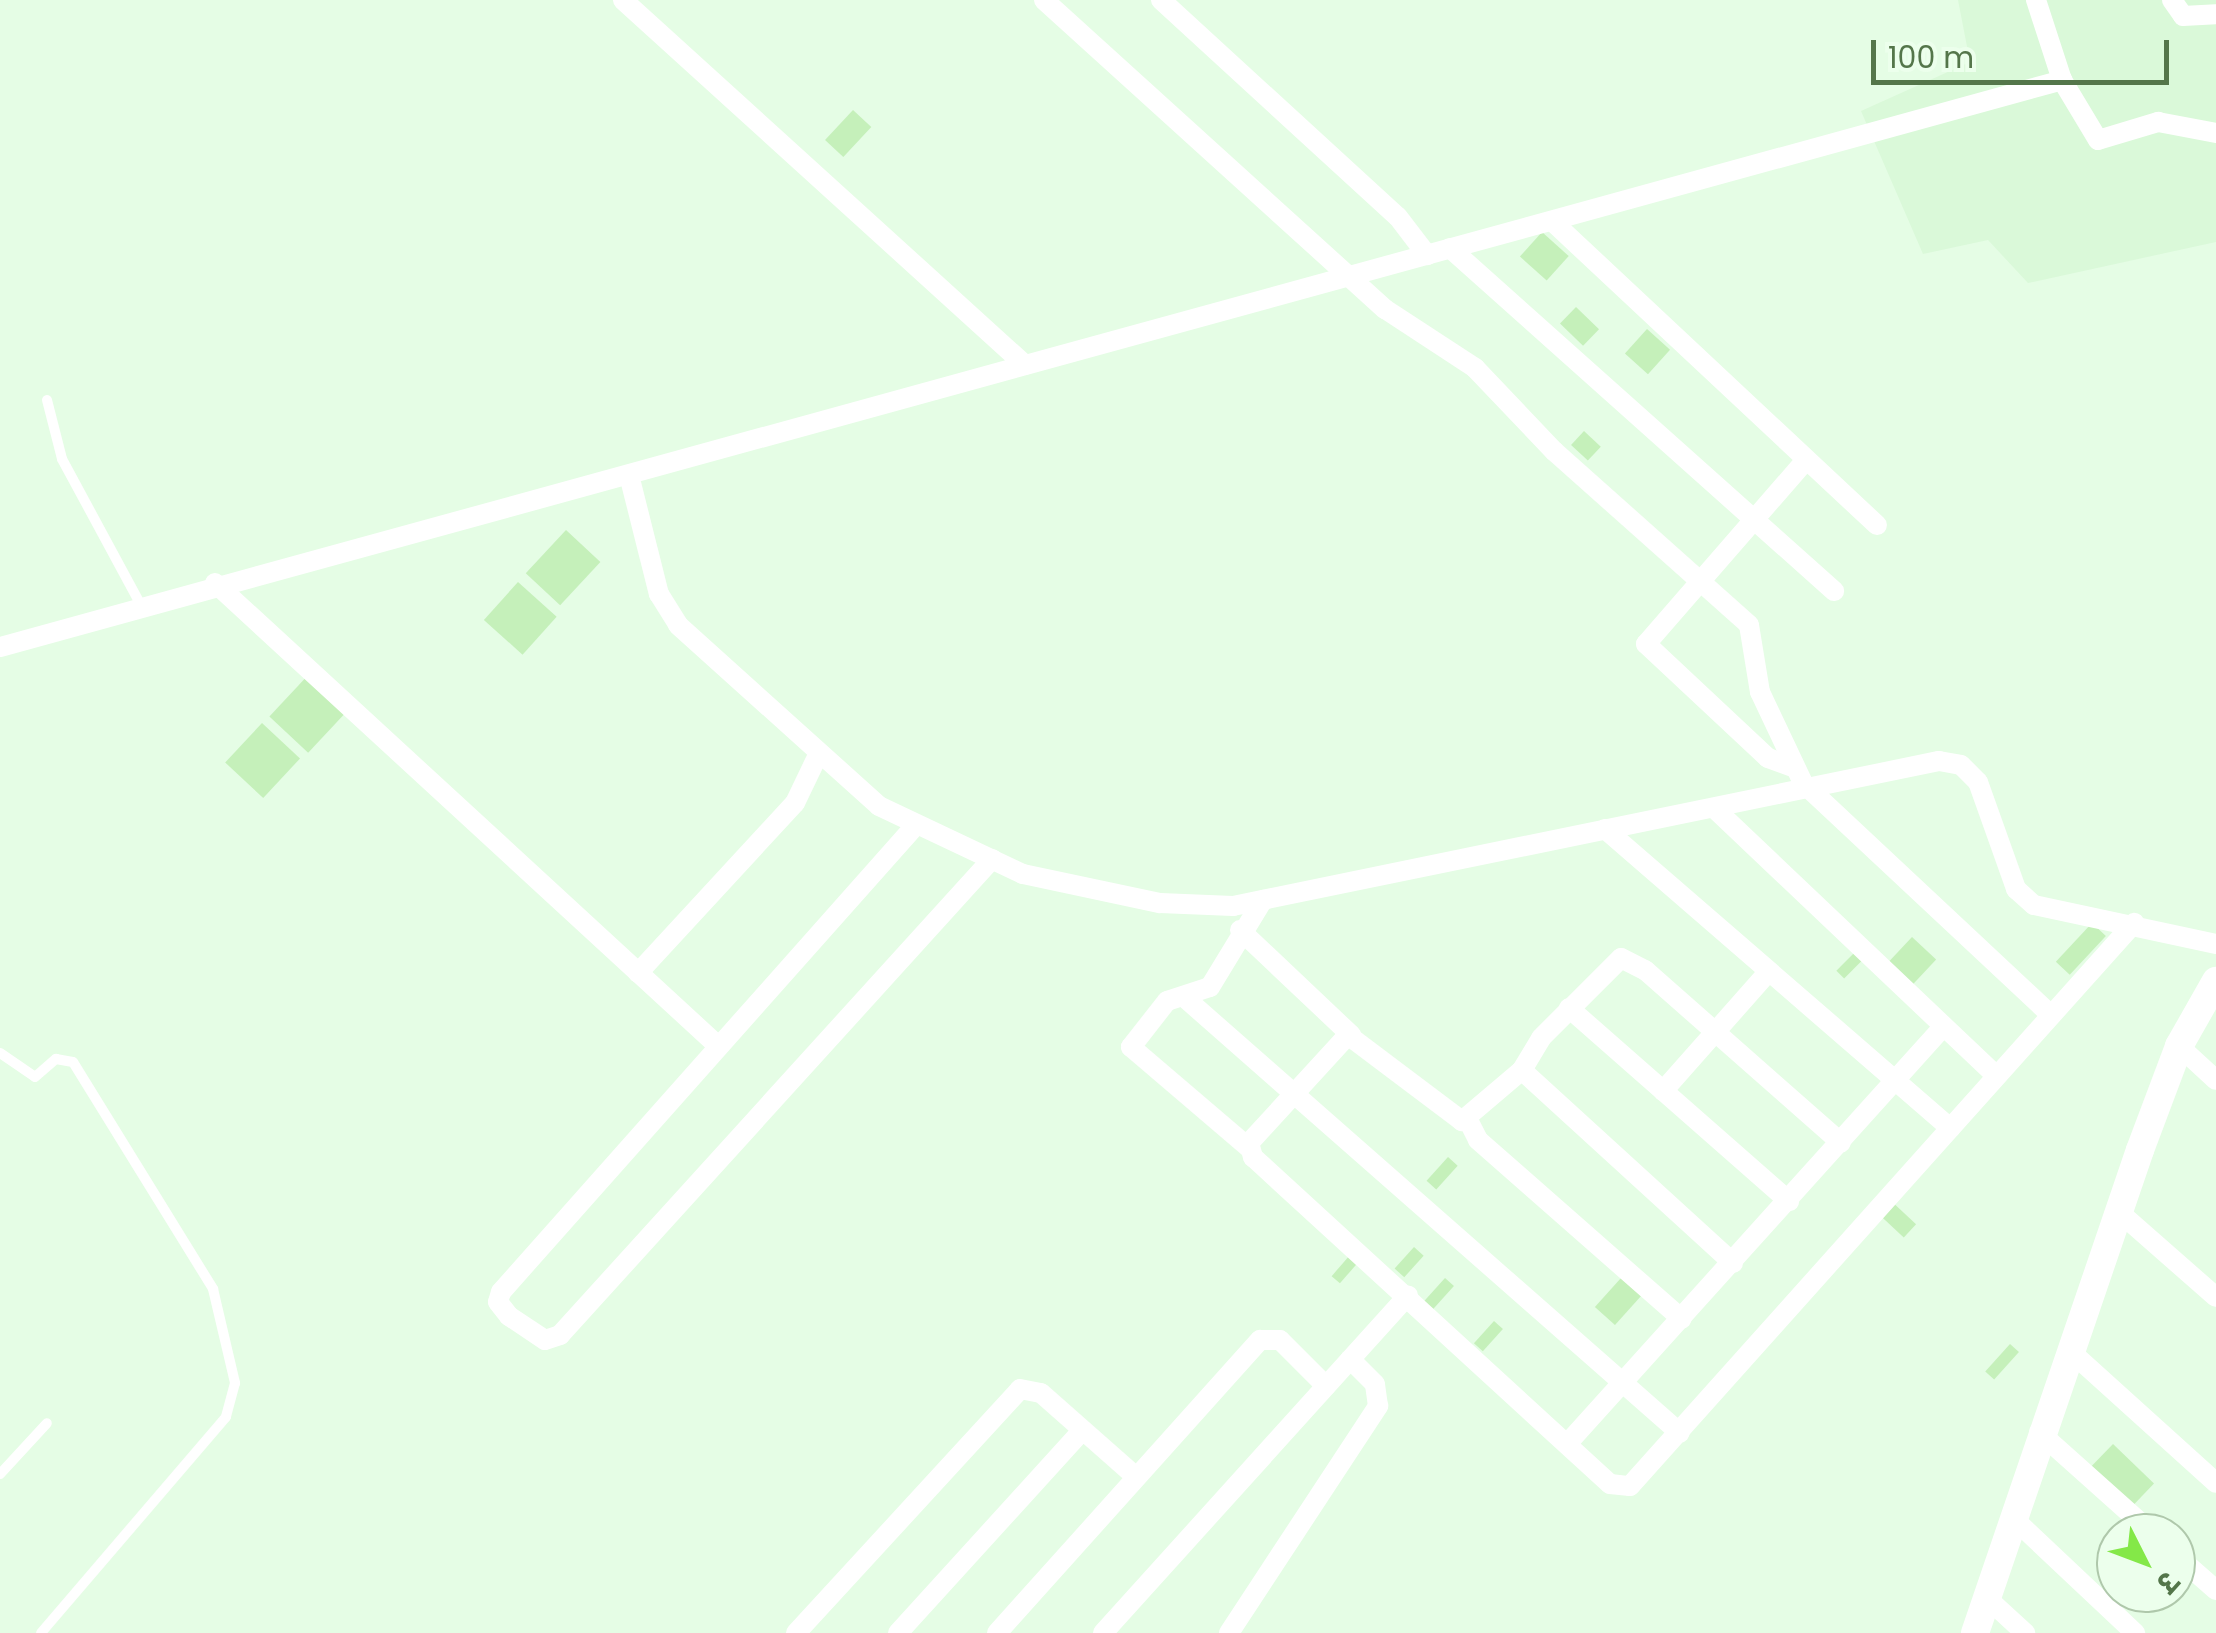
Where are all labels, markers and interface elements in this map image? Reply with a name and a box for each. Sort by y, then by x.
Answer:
scale bar [1876,20,2174,82]
text: 100 m [1888,36,1974,79]
north arrow [2096,1513,2196,1613]
text: उ [2147,1563,2187,1601]

